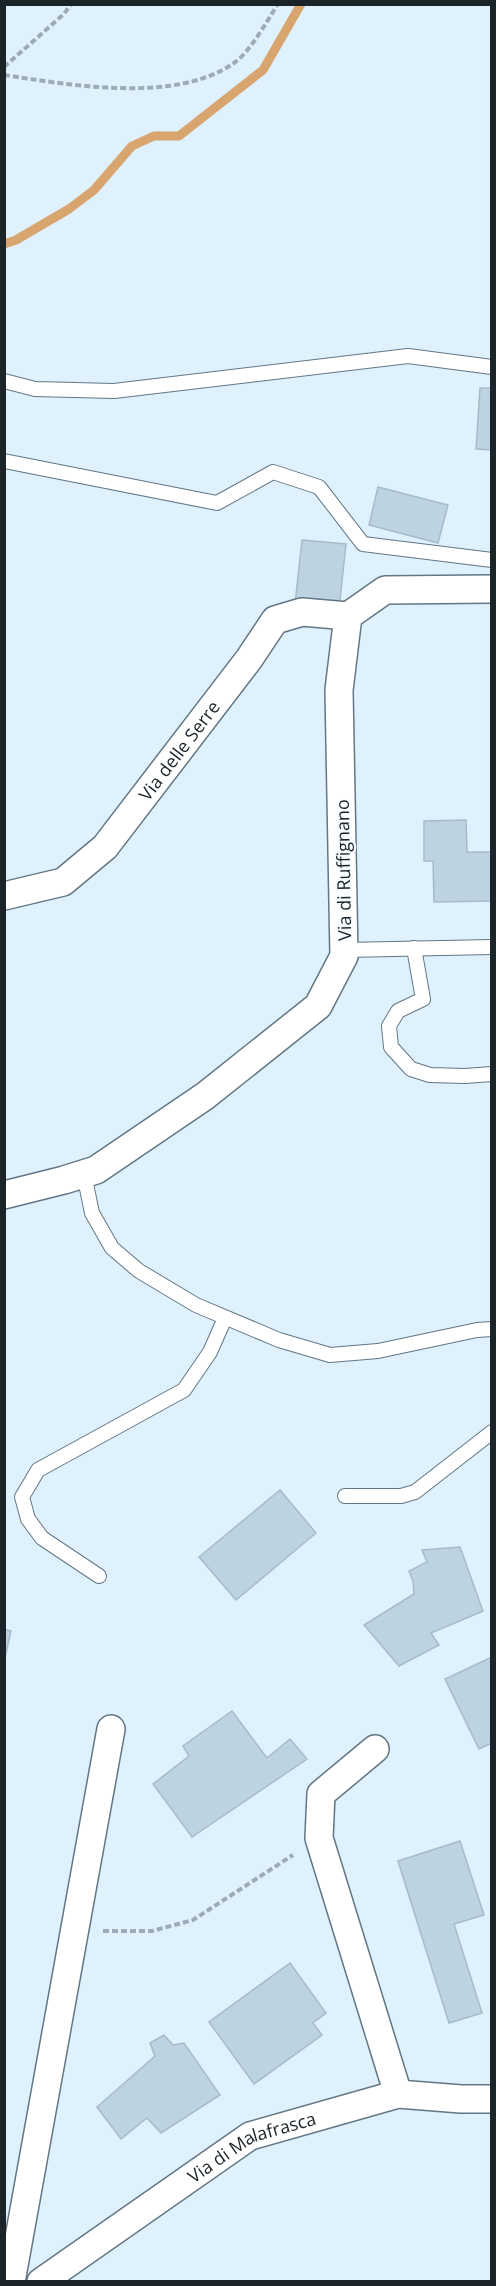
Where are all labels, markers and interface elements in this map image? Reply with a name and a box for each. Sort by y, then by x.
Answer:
street label: Via delle Serre [133,696,225,805]
street label: Via di Ruffignano [330,799,356,941]
street label: Via di Malafrasca [183,2106,319,2188]

